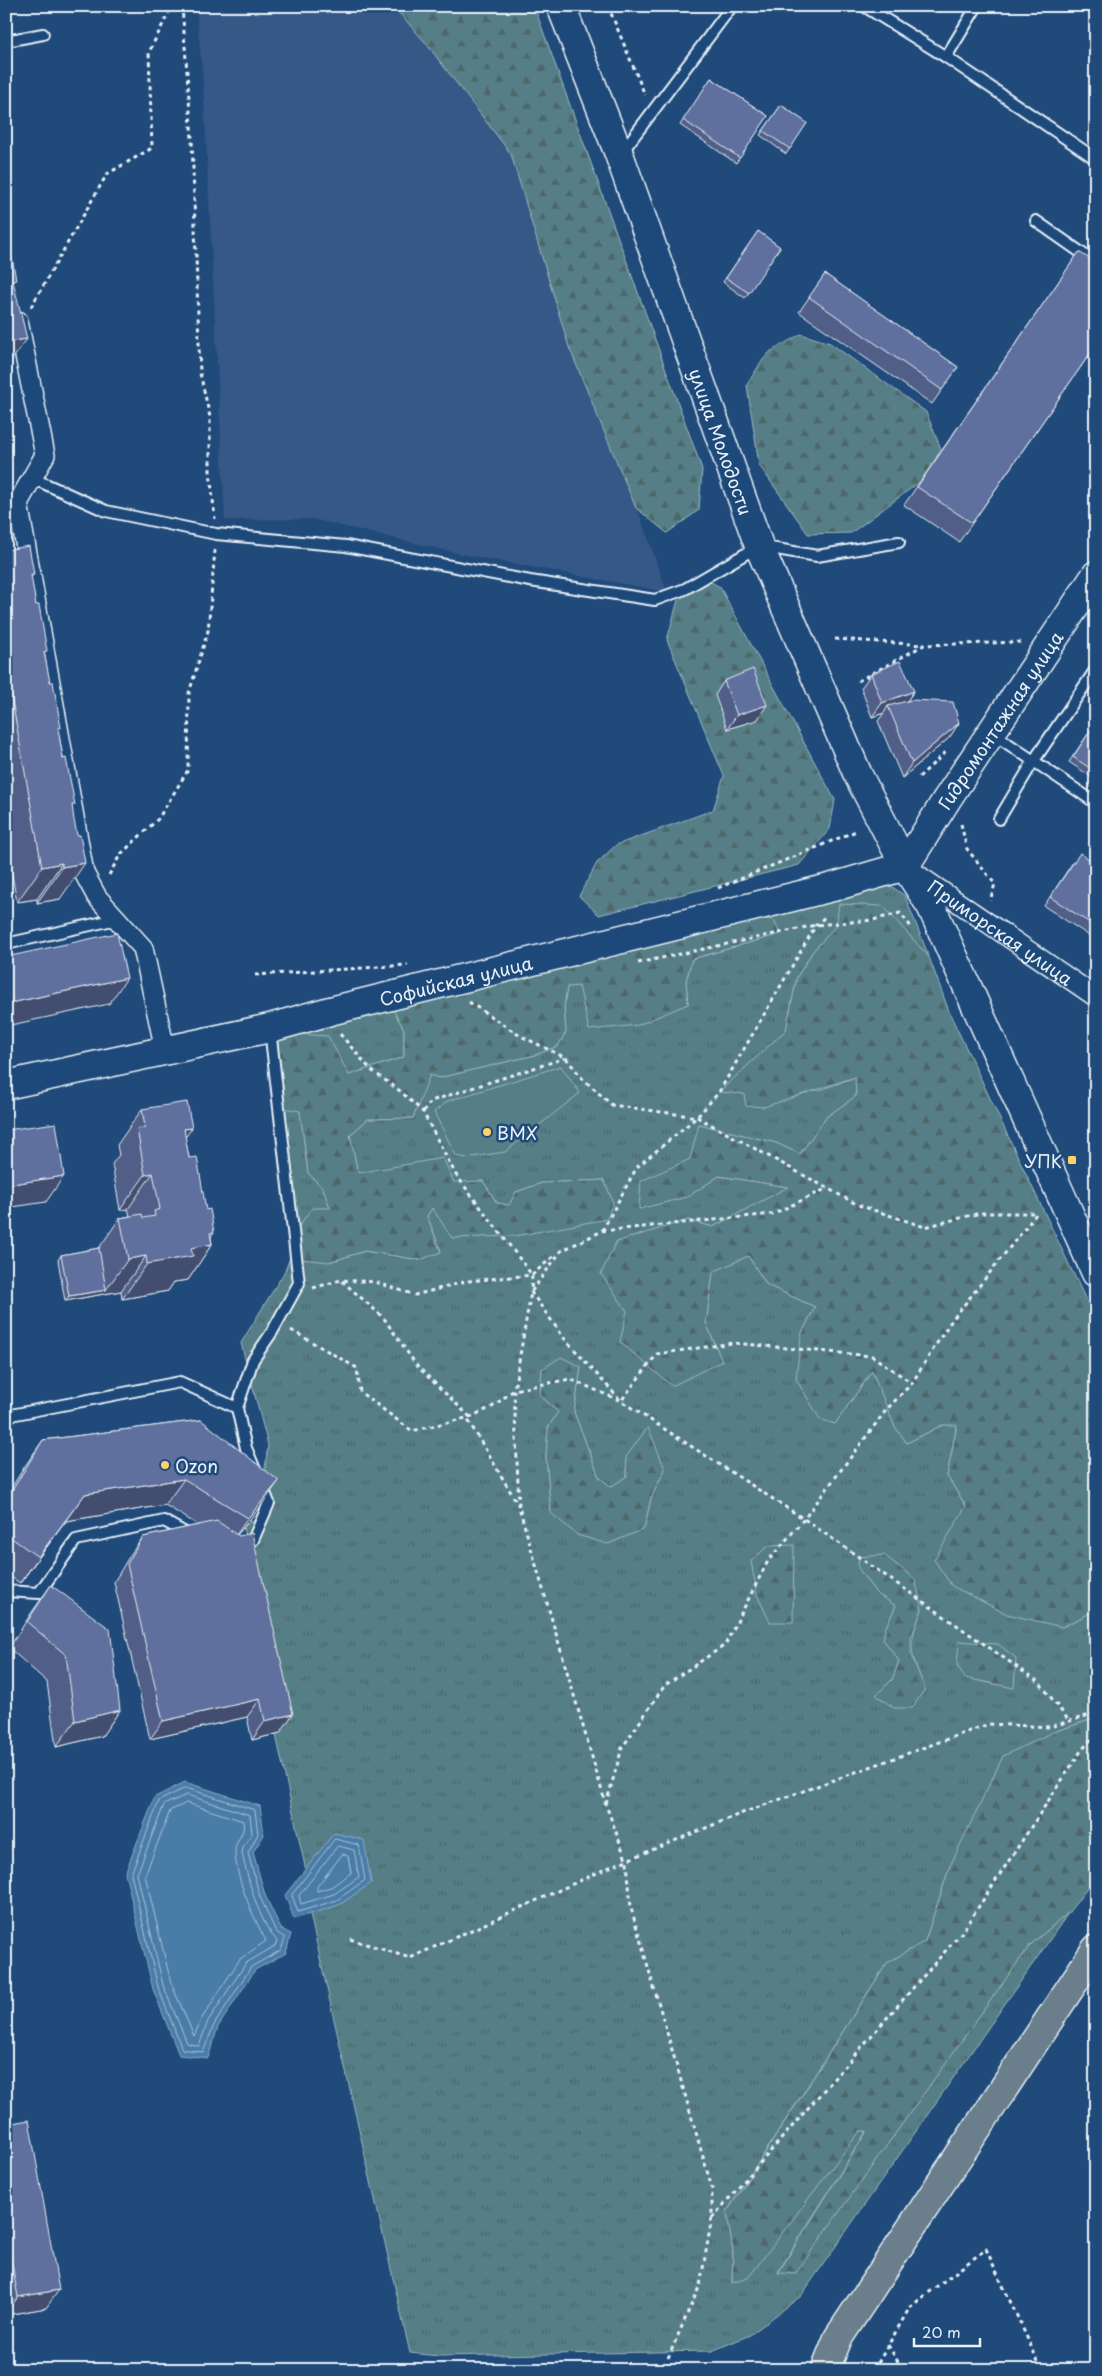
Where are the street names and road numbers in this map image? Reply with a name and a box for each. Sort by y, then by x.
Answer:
street label: улица Молодости [683,364,760,518]
street label: Гидромонтажная улица [930,625,1069,815]
street label: Приморская улица [923,872,1079,992]
street label: Софийская улица [376,948,536,1012]

